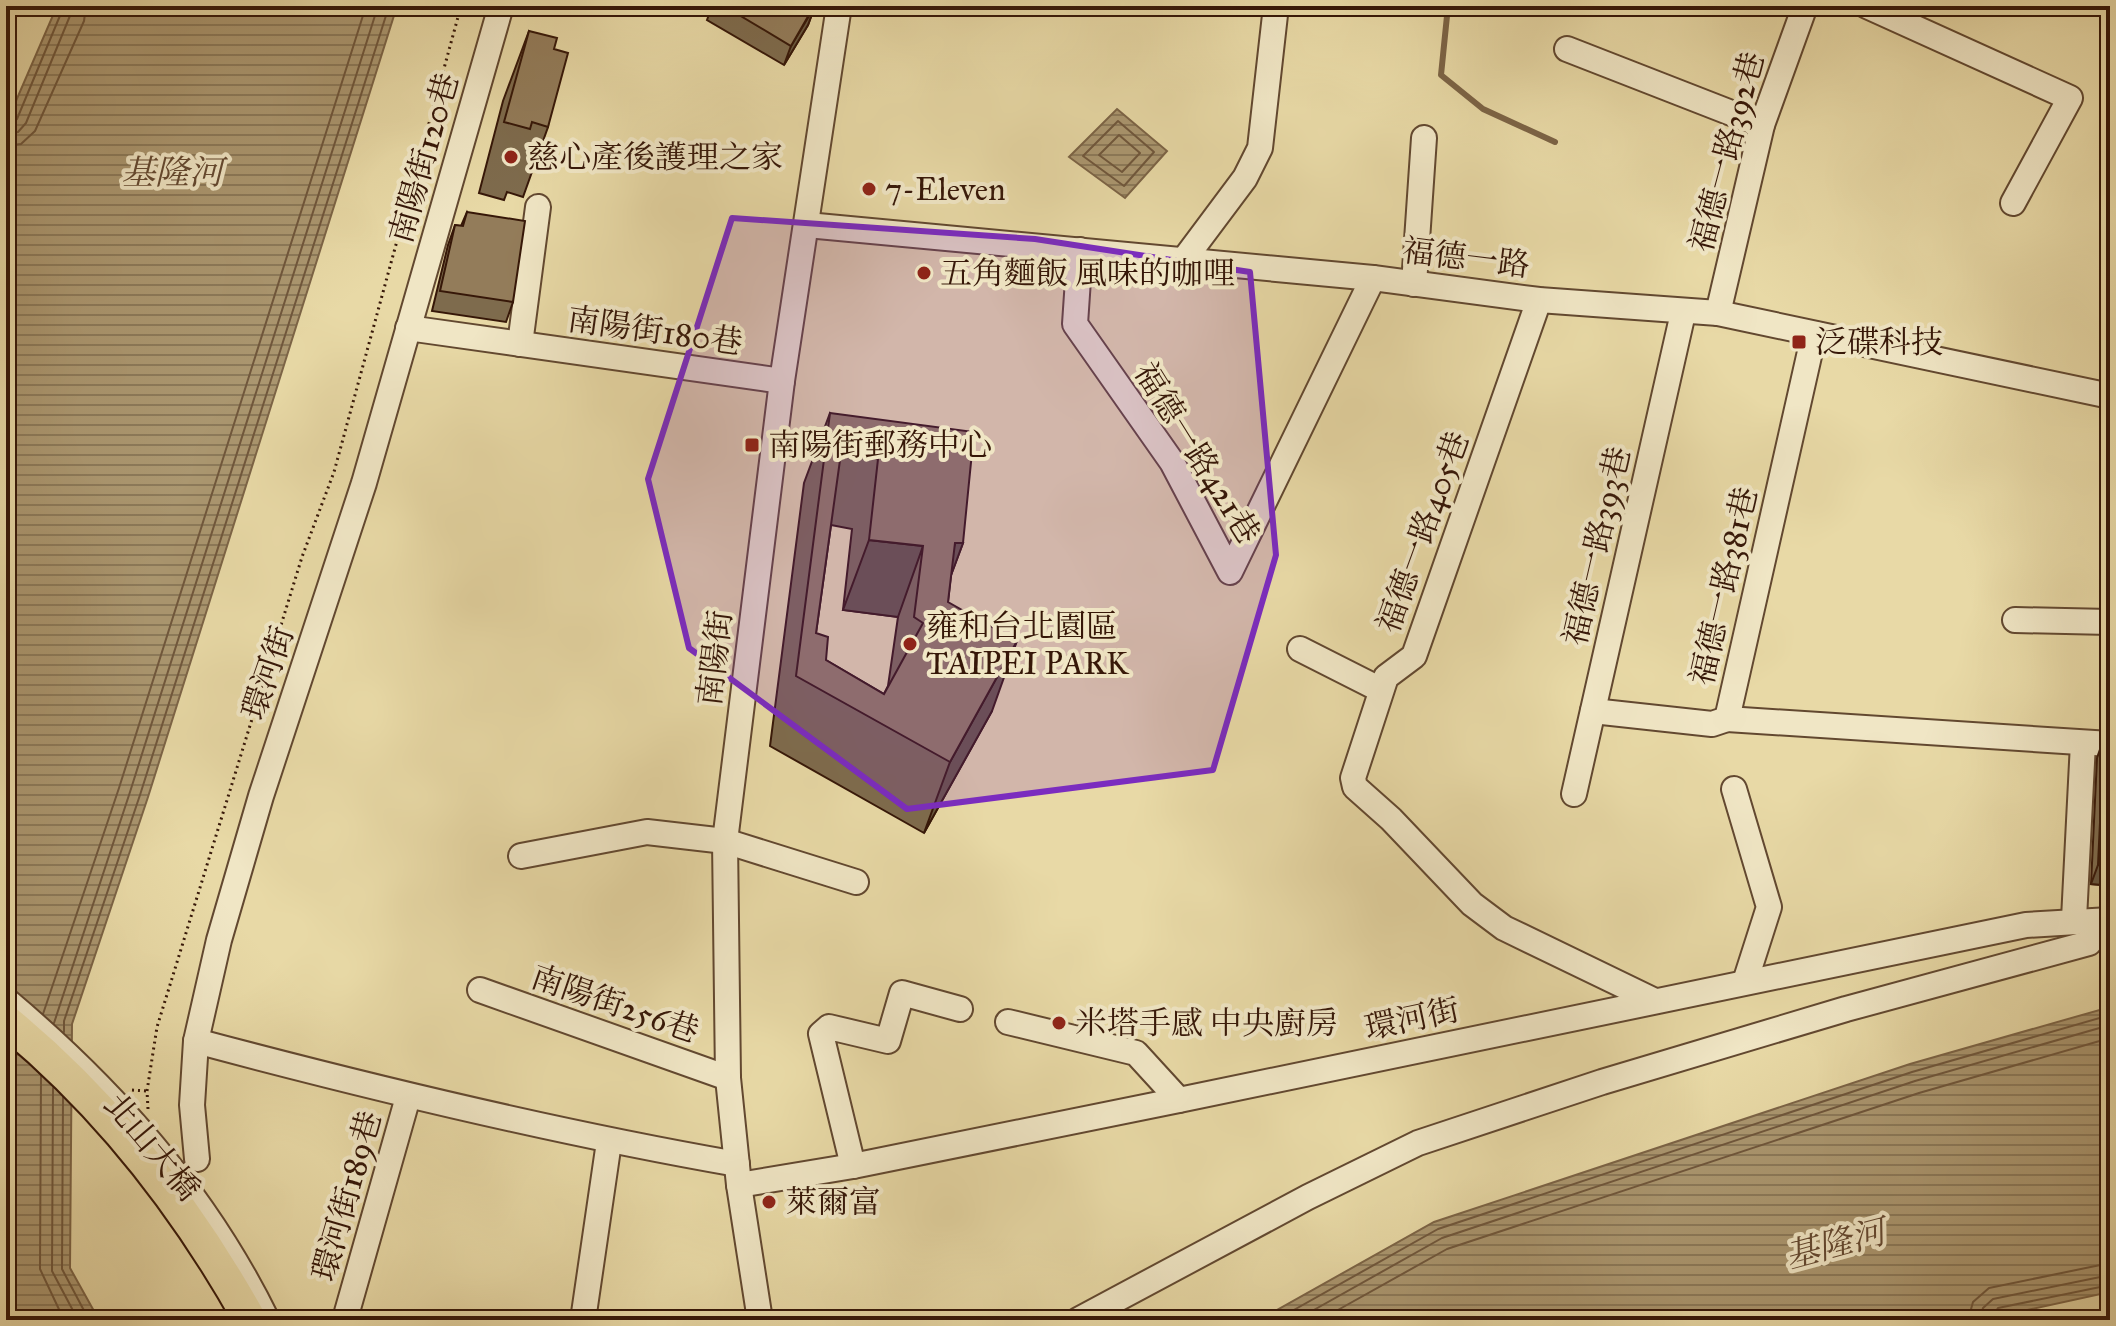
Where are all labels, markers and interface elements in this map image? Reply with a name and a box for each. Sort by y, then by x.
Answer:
street label: 福德一路392巷 [1682,48,1772,256]
street label: 南陽街120巷 [381,68,467,248]
place label: 慈心產後護理之家 [527,138,783,177]
marker: 慈心產後護理之家 [502,148,520,166]
water label: 基隆河 [121,152,229,193]
place label: 7-Eleven [885,170,1005,209]
marker: 7-Eleven [860,180,878,198]
street label: 福德一路 [1400,231,1532,285]
place label: 五角麵飯 風味的咖哩 [940,254,1235,293]
marker: 五角麵飯 風味的咖哩 [915,264,933,282]
street label: 南陽街180巷 [565,299,745,363]
place label: 泛碟科技 [1815,323,1943,362]
marker: 泛碟科技 [1790,333,1808,351]
street label: 福德一路421巷 [1126,355,1268,551]
place label: 南陽街郵務中心 [768,426,992,465]
street label: 福德一路405巷 [1369,426,1477,638]
marker: 南陽街郵務中心 [743,436,761,454]
street label: 福德一路393巷 [1555,443,1639,649]
street label: 福德一路381巷 [1682,483,1766,689]
place label: 雍和台北園區 TAIPEI PARK [926,607,1130,683]
street label: 南陽街 [690,608,740,708]
street label: 環河街 [234,621,302,725]
marker: 雍和台北園區 TAIPEI PARK [901,635,919,653]
street label: 南陽街256巷 [526,957,704,1051]
street label: 環河街 [1361,990,1463,1048]
place label: 米塔手感 中央廚房 [1075,1004,1338,1043]
marker: 米塔手感 中央廚房 [1050,1014,1068,1032]
street label: 北山大橋 [96,1085,208,1209]
street label: 環河街189巷 [304,1107,390,1285]
place label: 萊爾富 [785,1183,881,1222]
marker: 萊爾富 [760,1193,778,1211]
water label: 基隆河 [1780,1209,1895,1277]

